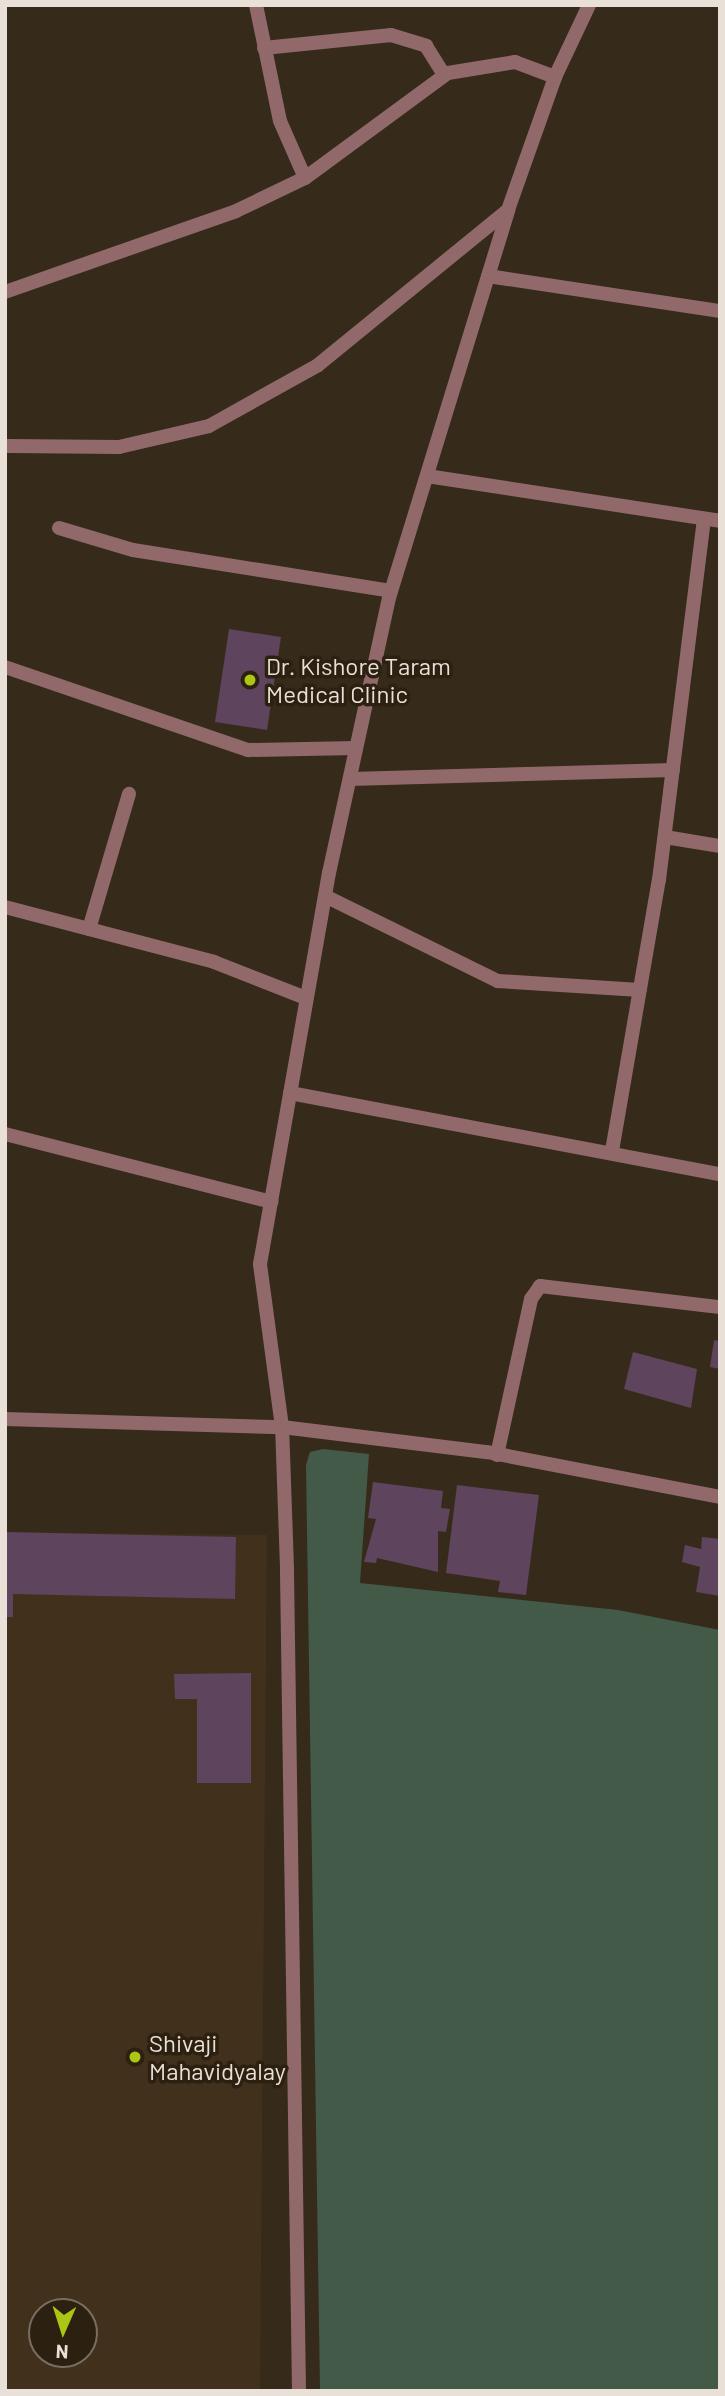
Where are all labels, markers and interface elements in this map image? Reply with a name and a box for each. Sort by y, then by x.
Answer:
place label: Dr. Kishore Taram Medical Clinic [266,652,451,708]
marker: Dr. Kishore Taram Medical Clinic [240,670,260,690]
place label: Shivaji Mahavidyalay [149,2029,286,2085]
marker: Shivaji Mahavidyalay [127,2049,143,2065]
north arrow [28,2298,98,2368]
text: N [55,2341,69,2364]

